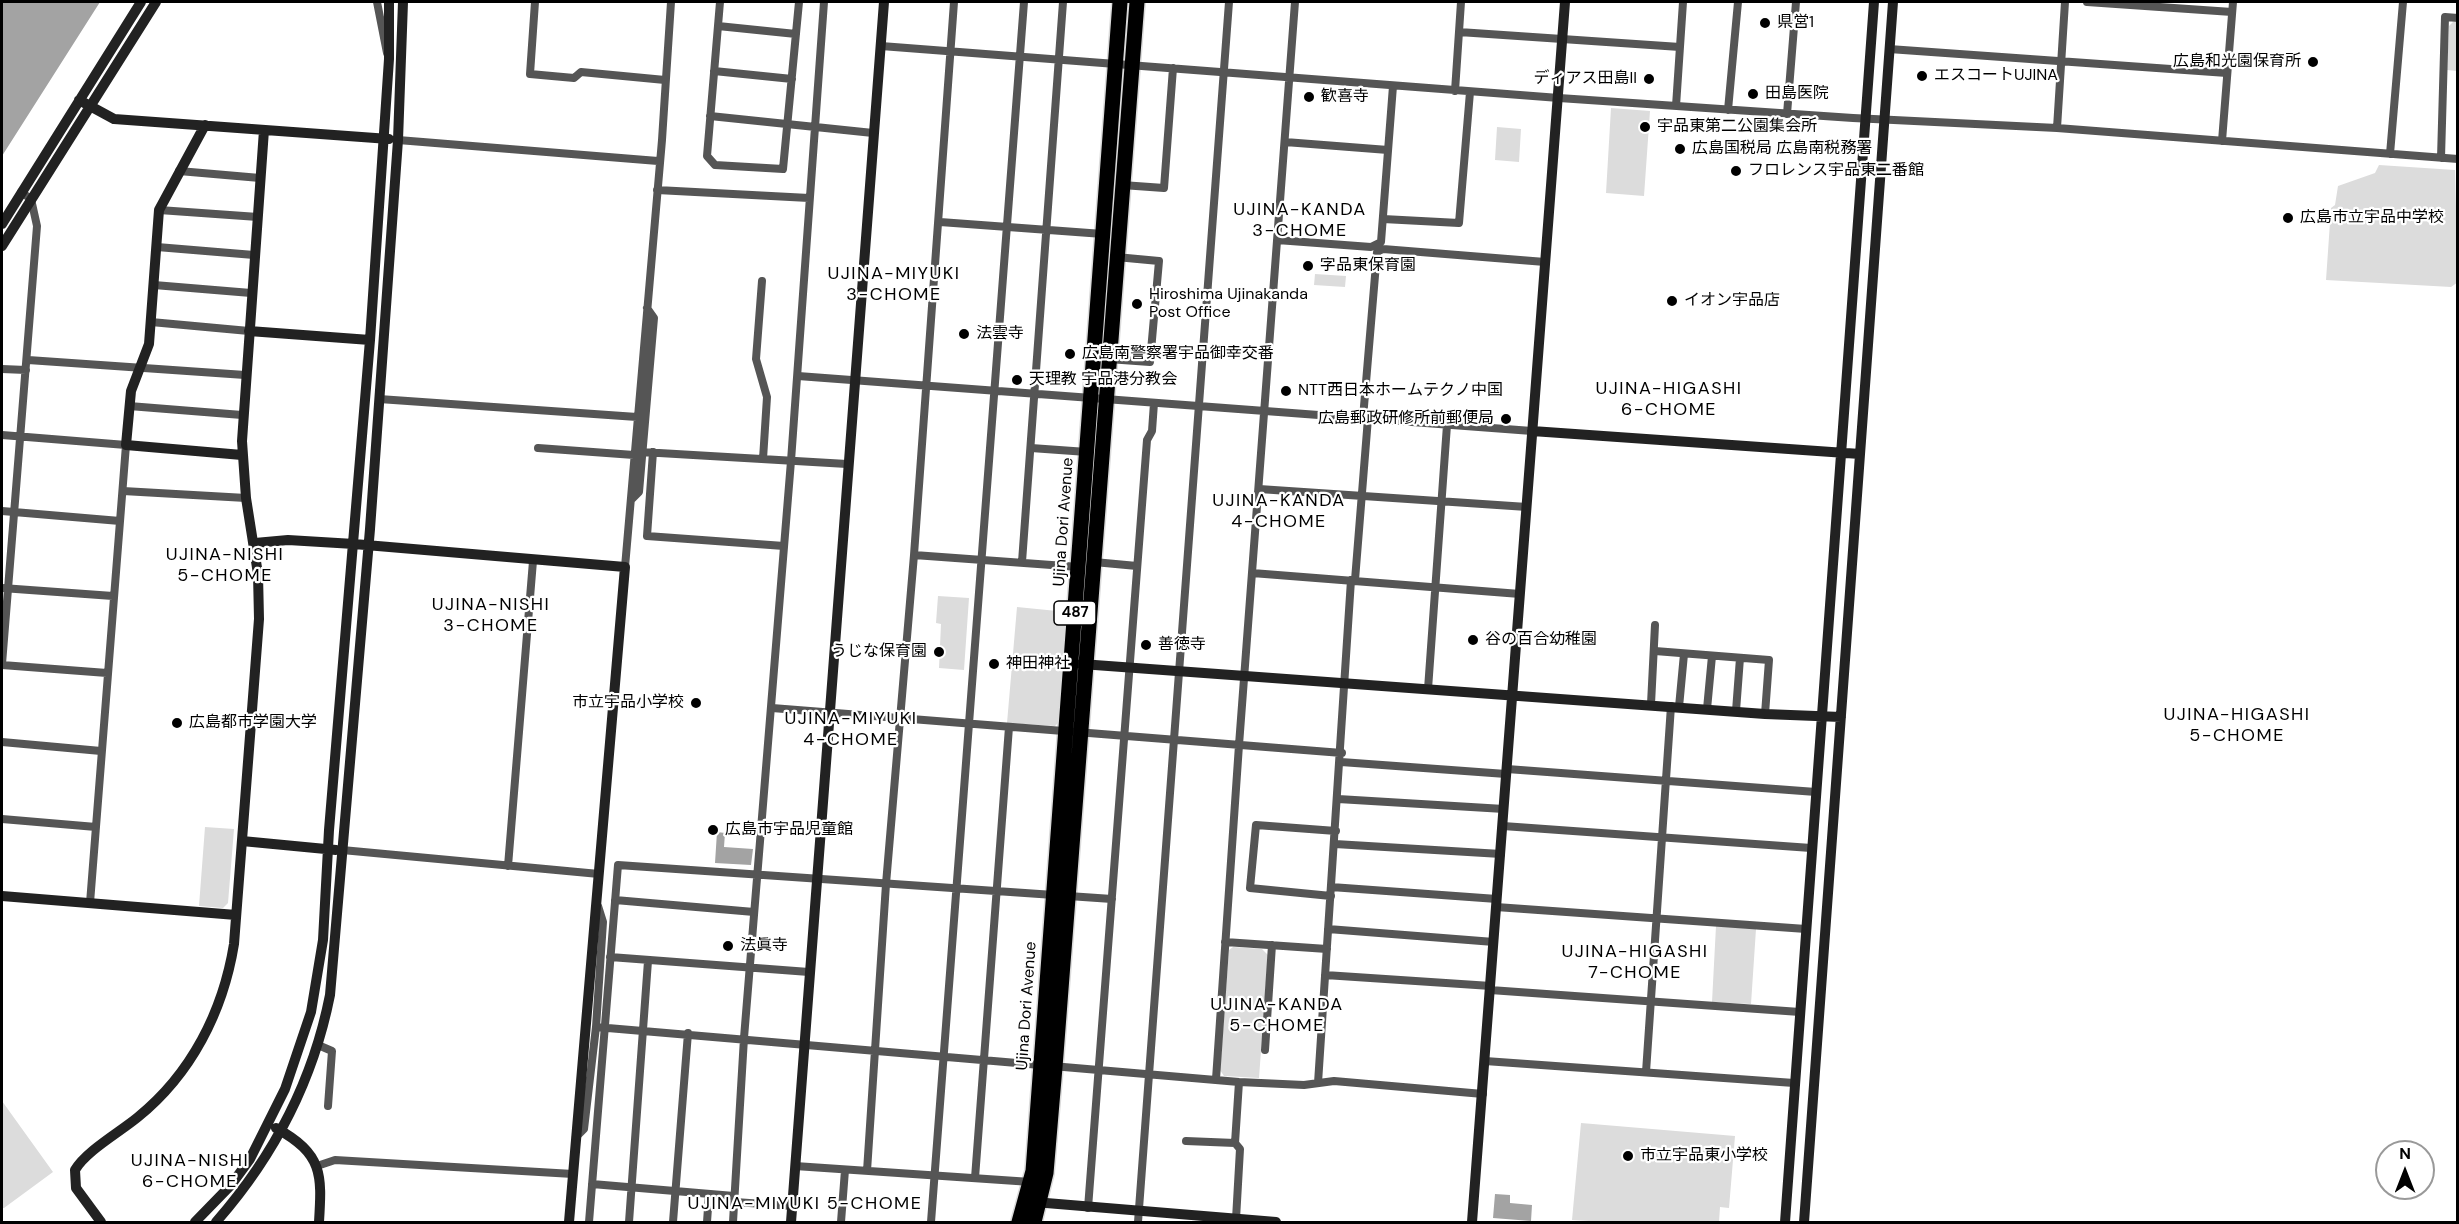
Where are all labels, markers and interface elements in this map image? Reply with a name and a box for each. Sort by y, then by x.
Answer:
place label: 県営1 [1777,13,1814,33]
marker: 県営1 [1758,16,1772,30]
place label: 広島和光園保育所 [2173,52,2301,72]
marker: 広島和光園保育所 [2306,55,2320,69]
place label: エスコートUJINA [1934,66,2058,86]
place label: ディアス田島II [1534,69,1637,89]
marker: エスコートUJINA [1915,69,1929,83]
marker: ディアス田島II [1642,72,1656,86]
place label: 田島医院 [1765,84,1829,104]
place label: 歓喜寺 [1321,87,1369,107]
marker: 田島医院 [1746,87,1760,101]
marker: 歓喜寺 [1302,90,1316,104]
place label: 宇品東第二公園集会所 [1657,117,1817,137]
marker: 宇品東第二公園集会所 [1638,120,1652,134]
place label: 広島国税局 広島南税務署 [1692,139,1872,159]
marker: 広島国税局 広島南税務署 [1673,142,1687,156]
place label: フロレンス宇品東二番館 [1748,161,1924,181]
marker: フロレンス宇品東二番館 [1729,164,1743,178]
district label: UJINA-KANDA 3-CHOME [1233,199,1367,242]
place label: 広島市立宇品中学校 [2300,208,2444,228]
marker: 広島市立宇品中学校 [2281,211,2295,225]
place label: 字品東保育園 [1320,256,1416,276]
marker: 字品東保育園 [1301,259,1315,273]
district label: UJINA-MIYUKI 3-CHOME [828,263,960,306]
place label: Hiroshima Ujinakanda Post Office [1149,285,1308,323]
place label: イオン宇品店 [1684,291,1780,311]
marker: イオン宇品店 [1665,294,1679,308]
marker: Hiroshima Ujinakanda Post Office [1130,297,1144,311]
place label: 法雲寺 [976,324,1024,344]
marker: 法雲寺 [957,327,971,341]
place label: 広島南警察署宇品御幸交番 [1082,344,1274,364]
marker: 広島南警察署宇品御幸交番 [1063,347,1077,361]
place label: 天理教 宇品港分教会 [1029,370,1177,390]
marker: 天理教 宇品港分教会 [1010,373,1024,387]
district label: UJINA-HIGASHI 6-CHOME [1595,378,1743,420]
place label: NTT西日本ホームテクノ中国 [1298,381,1503,401]
marker: NTT西日本ホームテクノ中国 [1279,384,1293,398]
place label: 広島郵政研修所前郵便局 [1318,409,1494,429]
marker: 広島郵政研修所前郵便局 [1499,412,1513,426]
street label: Ujina Dori Avenue [1050,457,1078,587]
district label: UJINA-KANDA 4-CHOME [1212,490,1346,532]
district label: UJINA-NISHI 5-CHOME [166,544,284,586]
district label: UJINA-NISHI 3-CHOME [432,594,550,636]
road number: 487 [1054,601,1096,625]
place label: 谷の百合幼稚園 [1485,630,1597,650]
marker: 谷の百合幼稚園 [1466,633,1480,647]
place label: 善徳寺 [1158,635,1206,655]
marker: 善徳寺 [1139,638,1153,652]
place label: うじな保育園 [831,642,927,662]
marker: うじな保育園 [932,645,946,659]
place label: 神田神社 [1006,654,1070,674]
marker: 神田神社 [987,657,1001,671]
place label: 市立宇品小学校 [572,693,684,713]
marker: 市立宇品小学校 [689,696,703,710]
district label: UJINA-HIGASHI 5-CHOME [2163,704,2311,746]
district label: UJINA-MIYUKI 4-CHOME [785,708,917,750]
place label: 広島都市学園大学 [189,713,317,733]
marker: 広島都市学園大学 [170,716,184,730]
place label: 広島市宇品児童館 [725,820,853,840]
marker: 広島市宇品児童館 [706,823,720,837]
place label: 法眞寺 [740,936,788,956]
marker: 法眞寺 [721,939,735,953]
street label: Ujina Dori Avenue [1013,941,1041,1071]
district label: UJINA-HIGASHI 7-CHOME [1561,941,1709,984]
district label: UJINA-KANDA 5-CHOME [1210,994,1344,1036]
north arrow [2375,1140,2435,1200]
text: N [2399,1143,2411,1164]
place label: 市立宇品東小学校 [1640,1146,1768,1166]
marker: 市立宇品東小学校 [1621,1149,1635,1163]
district label: UJINA-NISHI 6-CHOME [131,1150,249,1192]
district label: UJINA-MIYUKI 5-CHOME [688,1193,922,1215]

